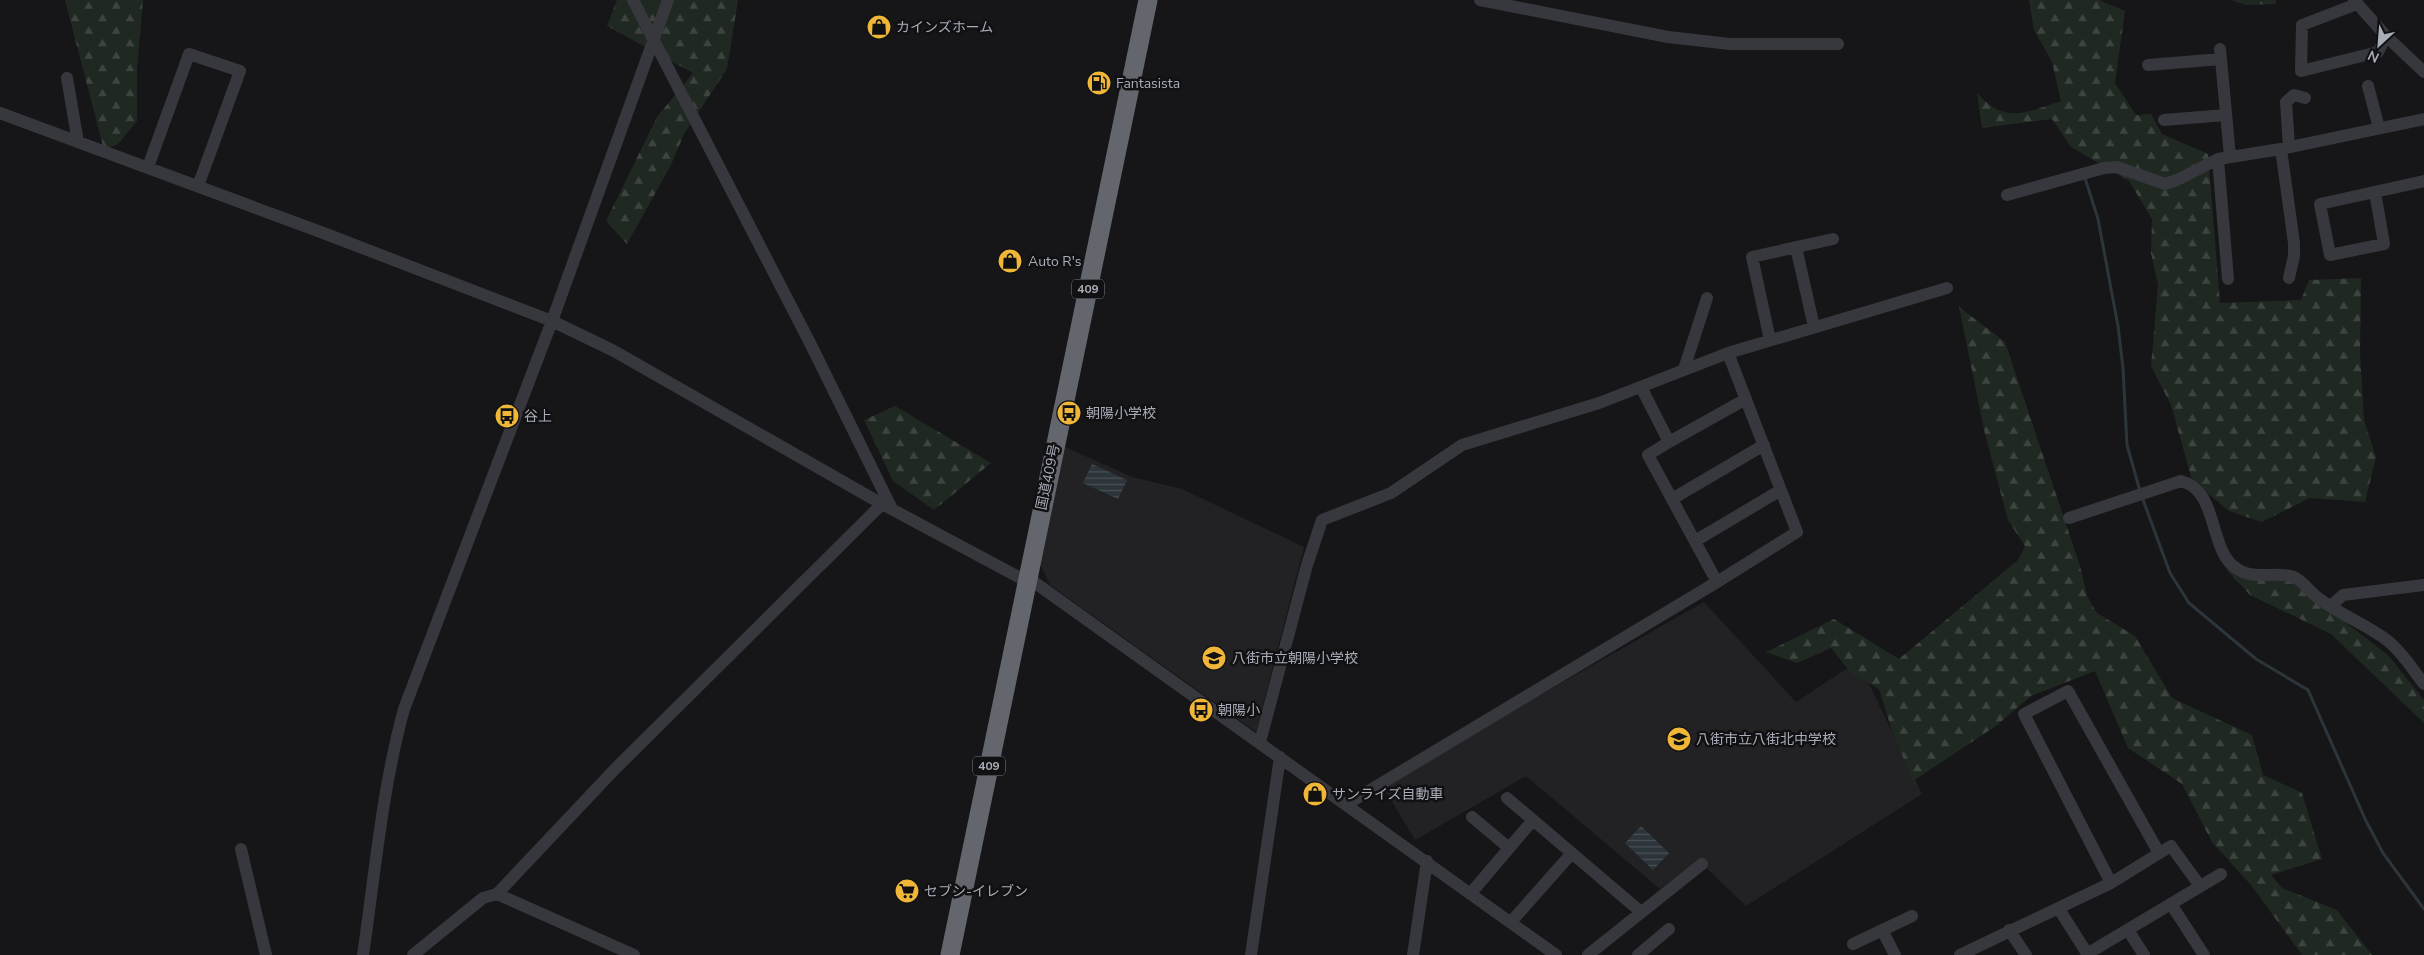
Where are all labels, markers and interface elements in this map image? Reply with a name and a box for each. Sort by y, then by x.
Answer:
shop icon: カインズホーム [866,14,892,40]
place label: カインズホーム [896,18,993,37]
north arrow [2354,20,2404,70]
text: N [2365,45,2382,67]
fuel station icon: Fantasista [1086,70,1112,96]
place label: Fantasista [1116,74,1180,93]
shop icon: Auto R's [997,248,1023,274]
place label: Auto R's [1028,252,1082,271]
road number: 409 [1072,280,1104,298]
bus stop icon: 朝陽小学校 [1056,400,1082,426]
bus stop icon: 谷上 [494,403,520,429]
place label: 朝陽小学校 [1086,404,1156,423]
place label: 谷上 [524,407,552,426]
street label: 国道409号 [1032,442,1064,512]
school or university icon: 八街市立朝陽小学校 [1201,645,1227,671]
place label: 八街市立朝陽小学校 [1232,649,1358,668]
bus stop icon: 朝陽小 [1188,697,1214,723]
place label: 朝陽小 [1218,701,1260,720]
school or university icon: 八街市立八街北中学校 [1666,726,1692,752]
place label: 八街市立八街北中学校 [1696,730,1836,749]
road number: 409 [973,756,1005,776]
shop icon: サンライズ自動車 [1302,781,1328,807]
place label: サンライズ自動車 [1332,785,1444,804]
supermarket icon: セブン-イレブン [894,878,920,904]
place label: セブン-イレブン [924,882,1028,901]

